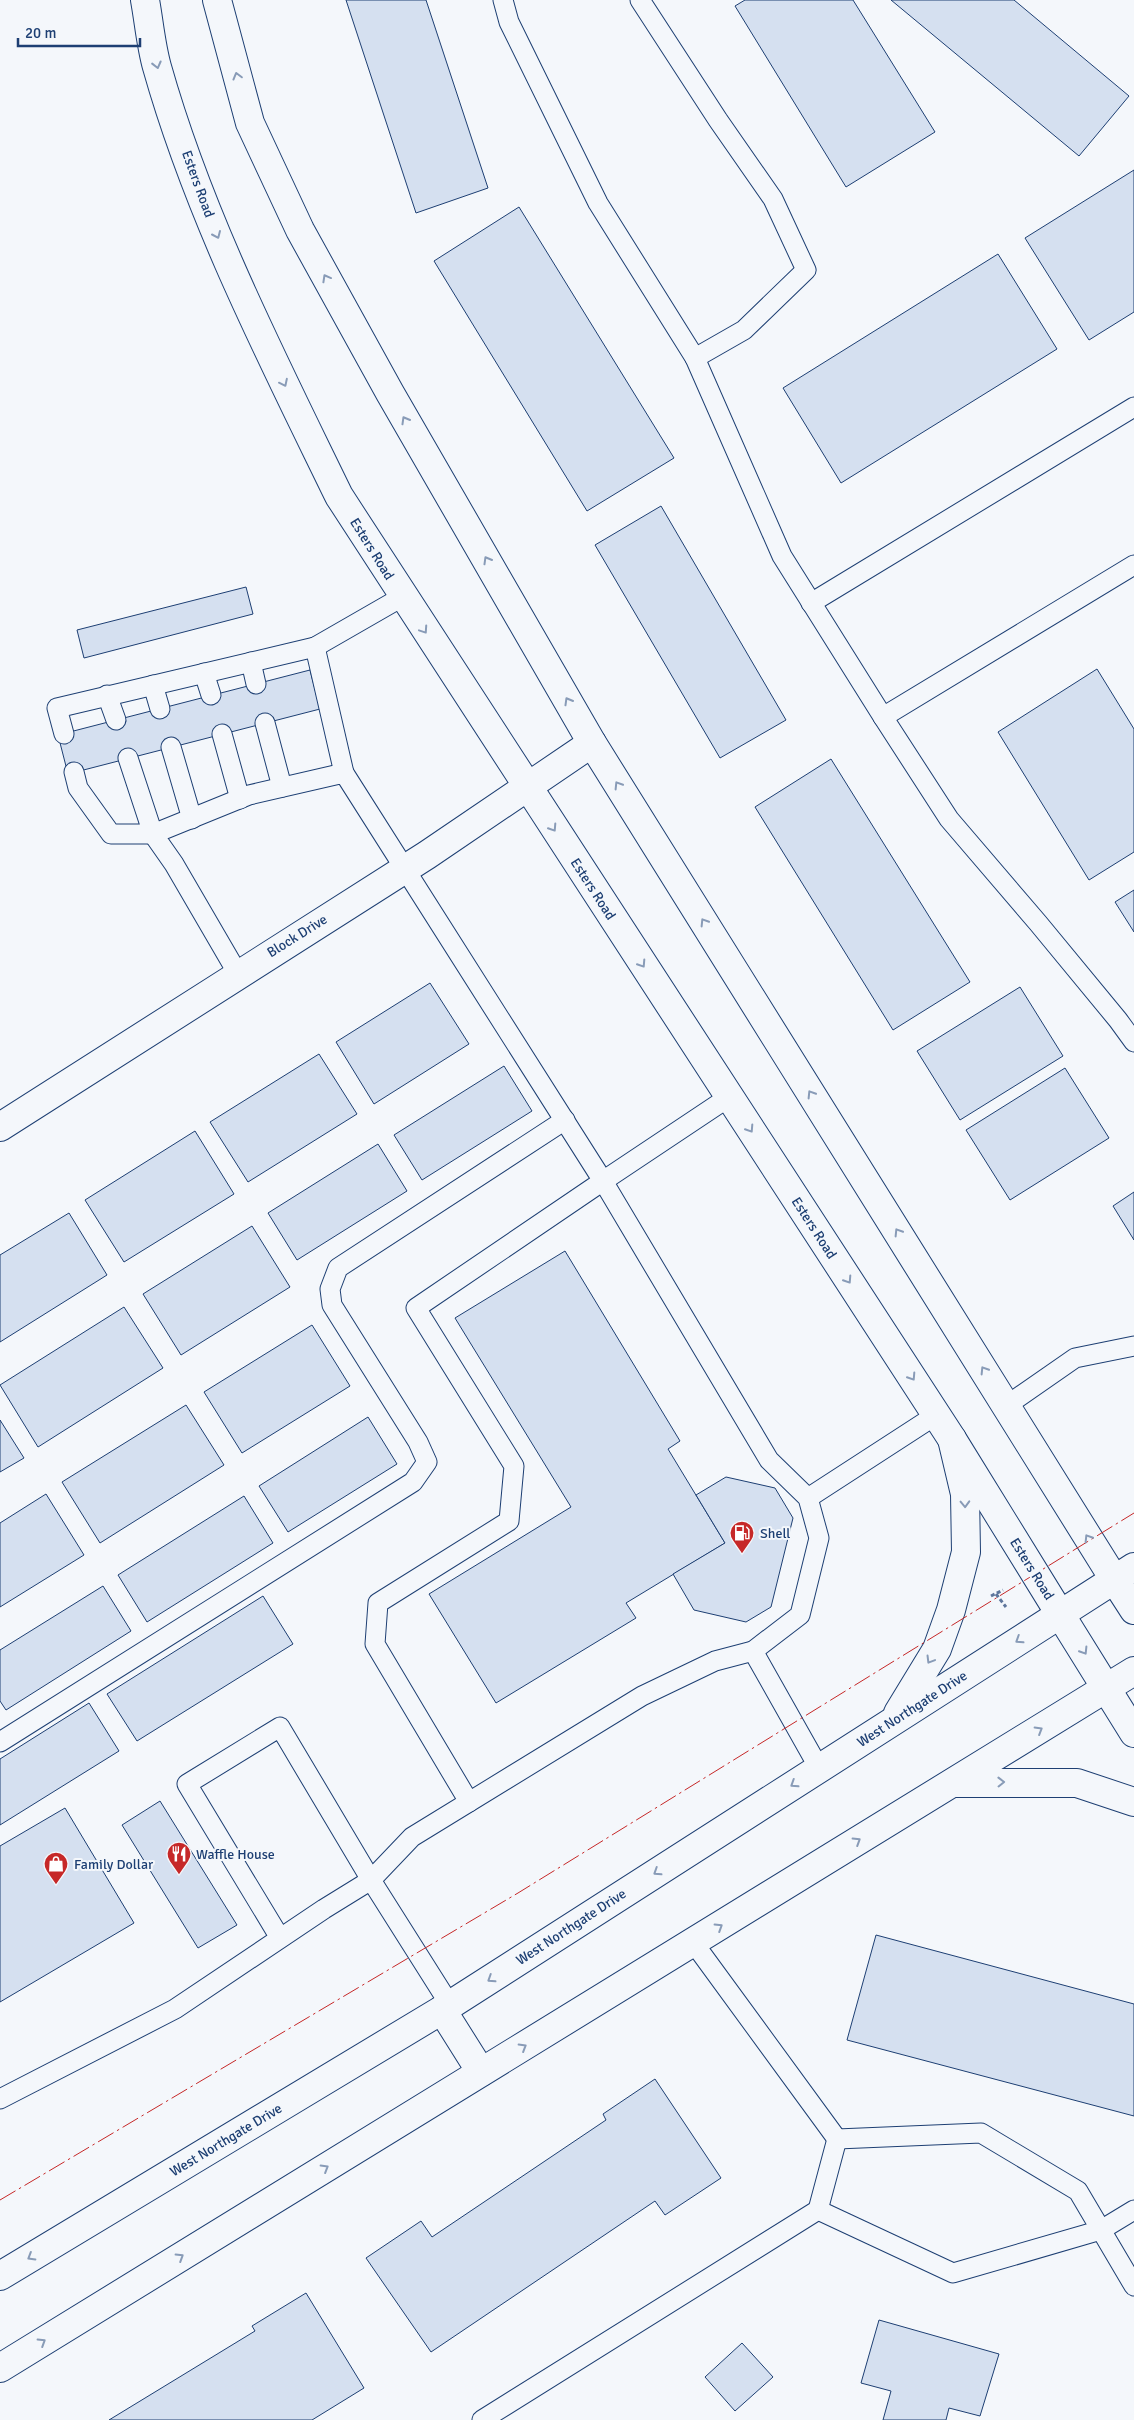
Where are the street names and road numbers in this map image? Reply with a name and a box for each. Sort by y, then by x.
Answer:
street label: Esters Road [178,148,218,220]
street label: Esters Road [346,515,398,583]
street label: Esters Road [567,855,619,923]
street label: Block Drive [264,911,330,961]
street label: Esters Road [788,1194,840,1262]
street label: Esters Road [1006,1535,1058,1603]
street label: West Northgate Drive [854,1667,970,1751]
street label: West Northgate Drive [513,1885,629,1969]
street label: West Northgate Drive [167,2100,285,2180]

